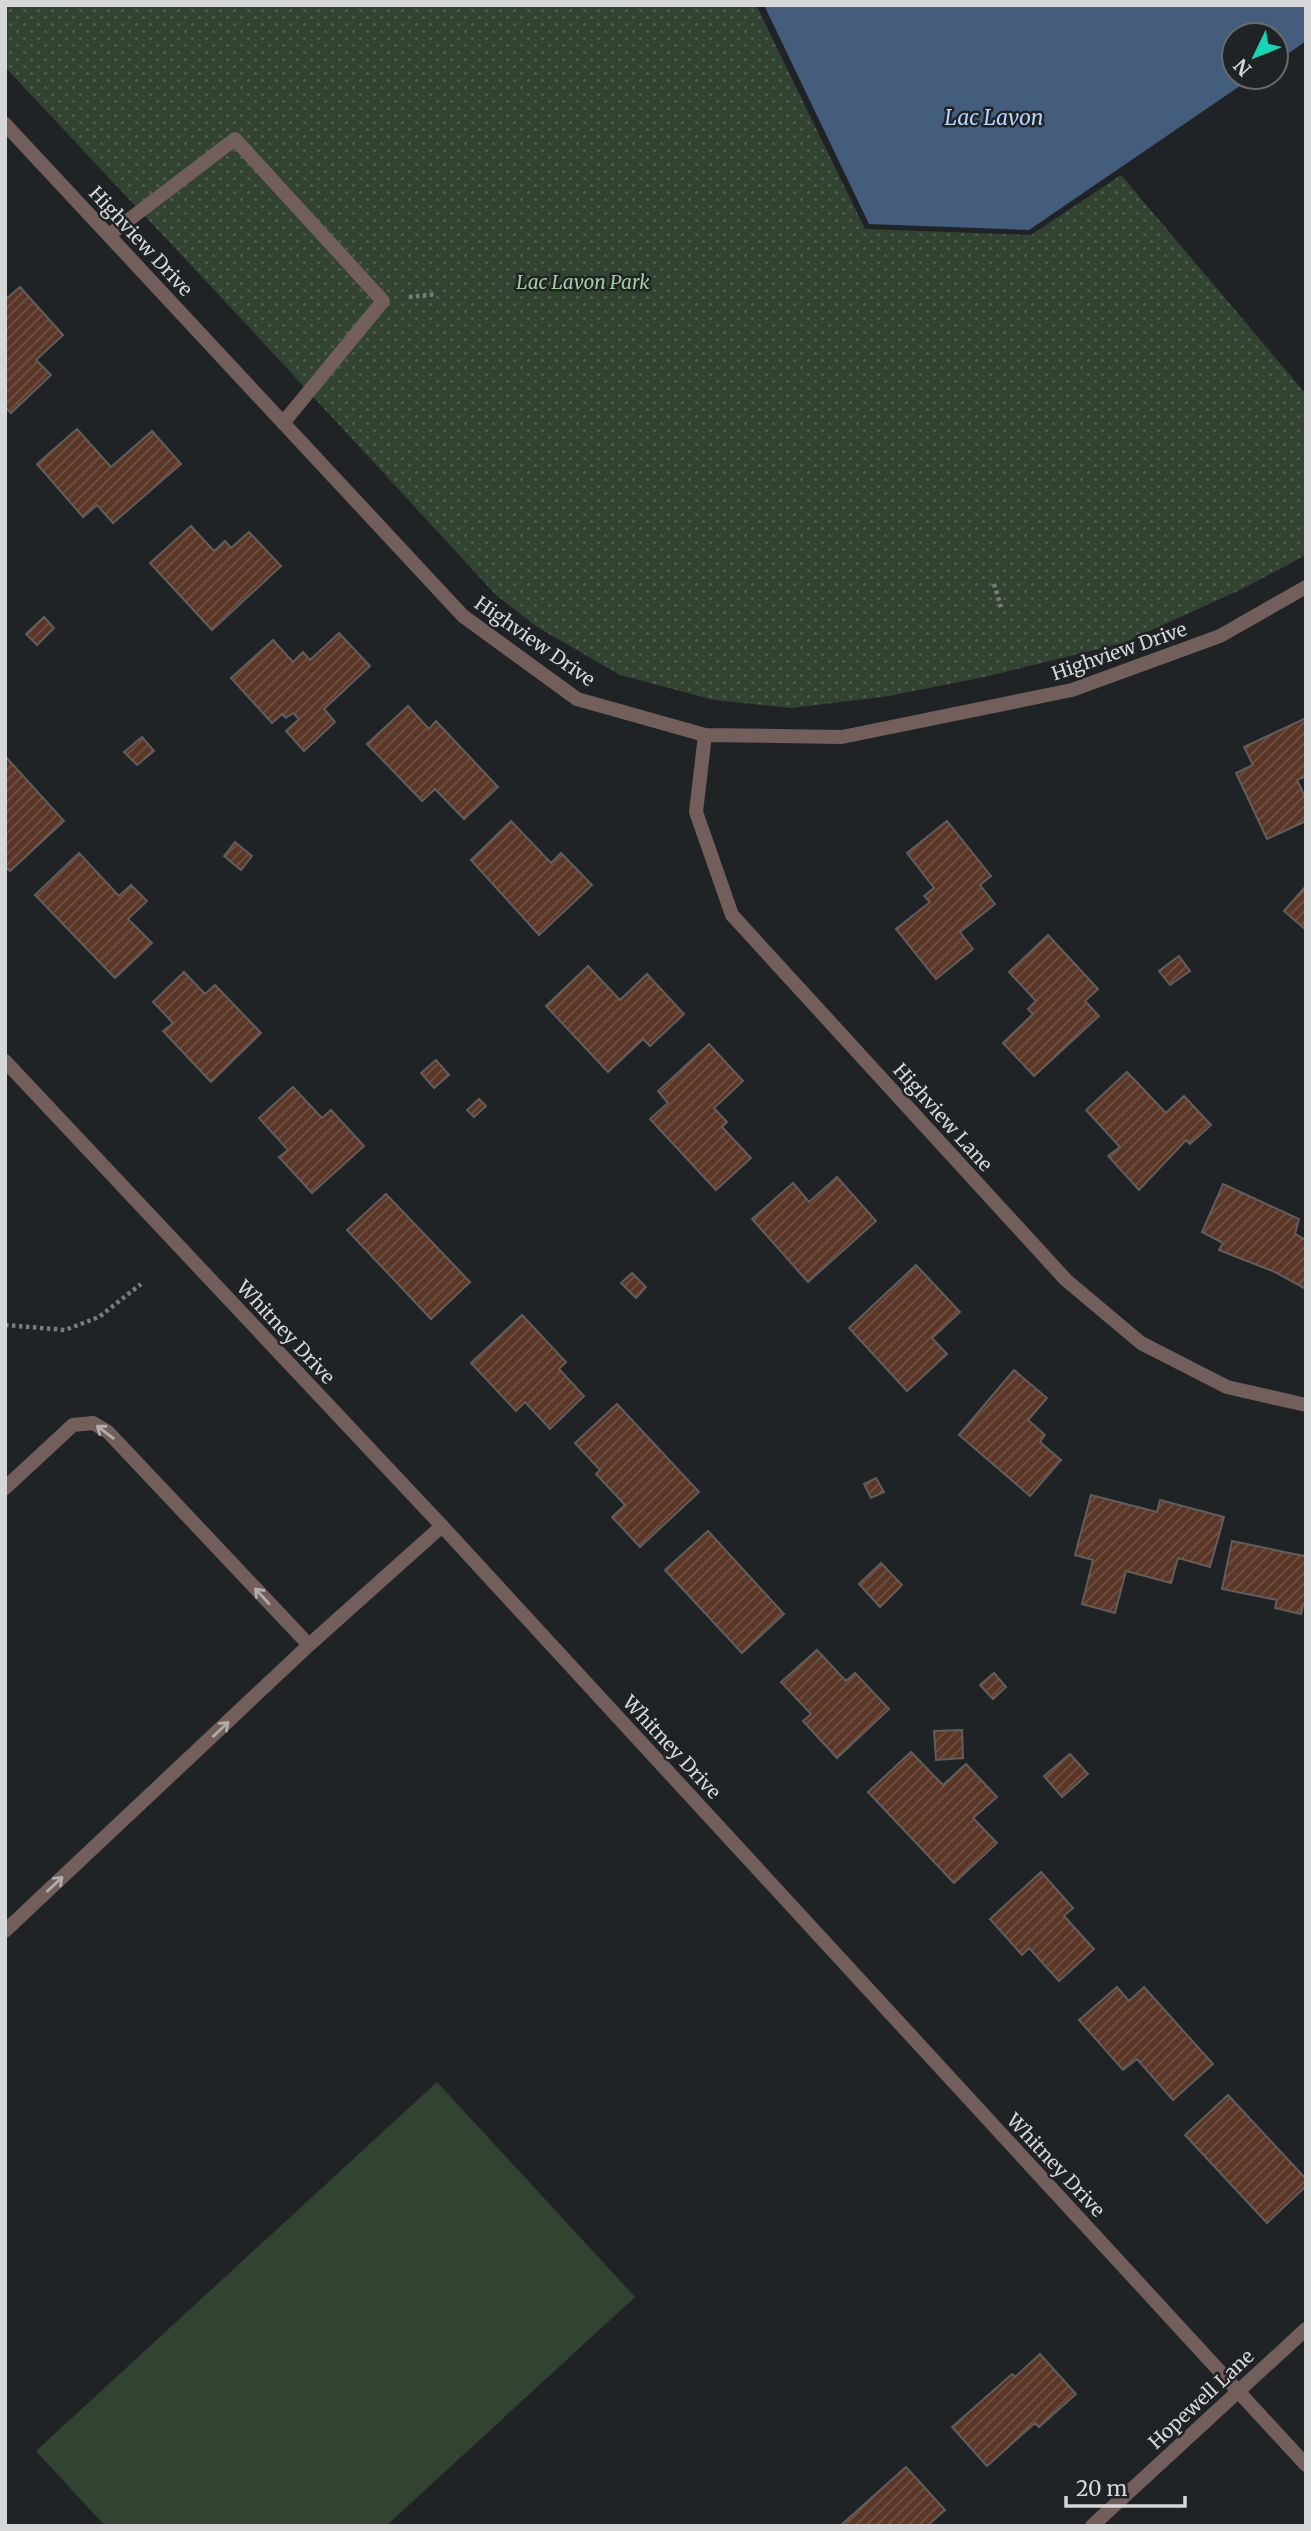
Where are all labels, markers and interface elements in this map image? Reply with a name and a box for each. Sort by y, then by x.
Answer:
north arrow [1220,21,1290,91]
text: N [1229,54,1256,81]
water label: Lac Lavon [945,104,1043,131]
street label: Highview Drive [84,181,198,301]
park label: Lac Lavon Park [516,270,650,294]
street label: Highview Drive [470,591,600,691]
street label: Highview Drive [1048,617,1190,685]
street label: Highview Lane [888,1058,998,1176]
street label: Whitney Drive [231,1275,340,1389]
one-way arrow [97,1424,115,1439]
one-way arrow [254,1588,271,1605]
street label: Whitney Drive [617,1690,726,1804]
one-way arrow [212,1720,229,1737]
one-way arrow [46,1876,63,1893]
street label: Whitney Drive [1001,2108,1110,2222]
street label: Hopewell Lane [1143,2344,1259,2454]
scale bar [1066,2464,1185,2508]
text: 20 m [1076,2475,1128,2502]

